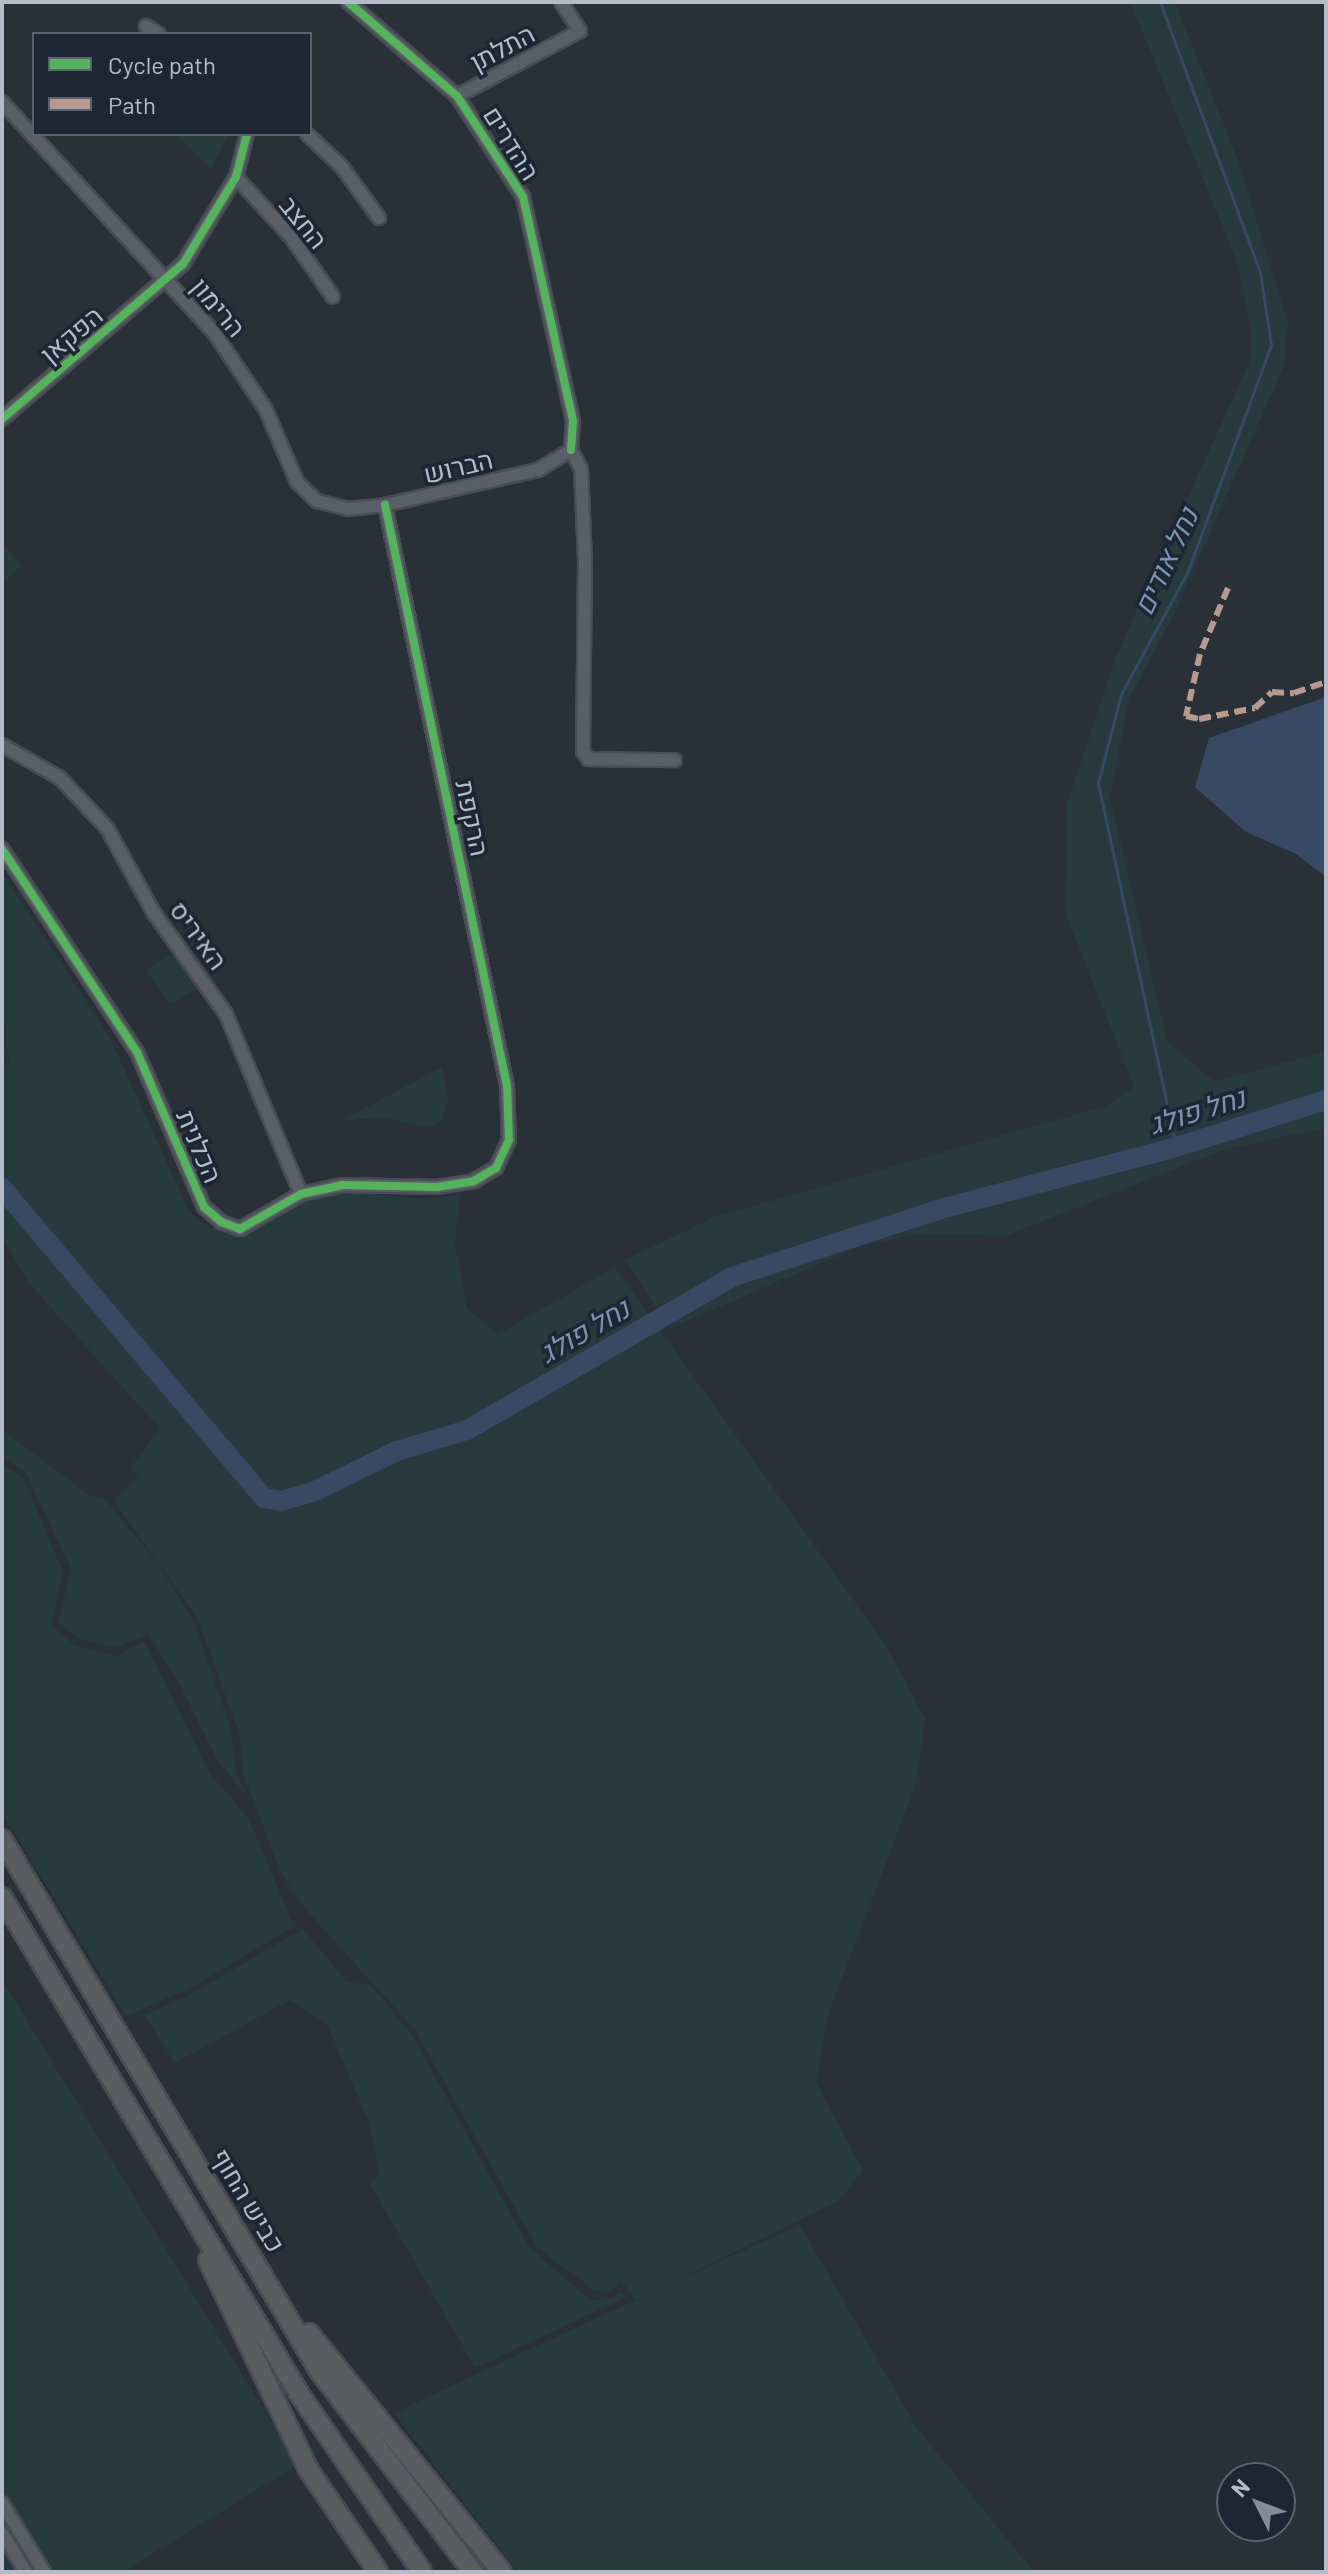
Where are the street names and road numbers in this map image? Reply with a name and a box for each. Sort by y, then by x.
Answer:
street label: התלתן [464,17,540,77]
street label: ההדרים [477,100,547,186]
street label: החצב [273,189,335,255]
street label: הרימון [185,271,253,343]
street label: הפקאן [33,299,109,369]
street label: הברוש [420,443,496,489]
street label: הרקפת [450,777,496,859]
street label: האיריס [164,895,234,975]
street label: הכלנית [171,1105,229,1187]
street label: כביש החוף [206,2142,292,2258]

